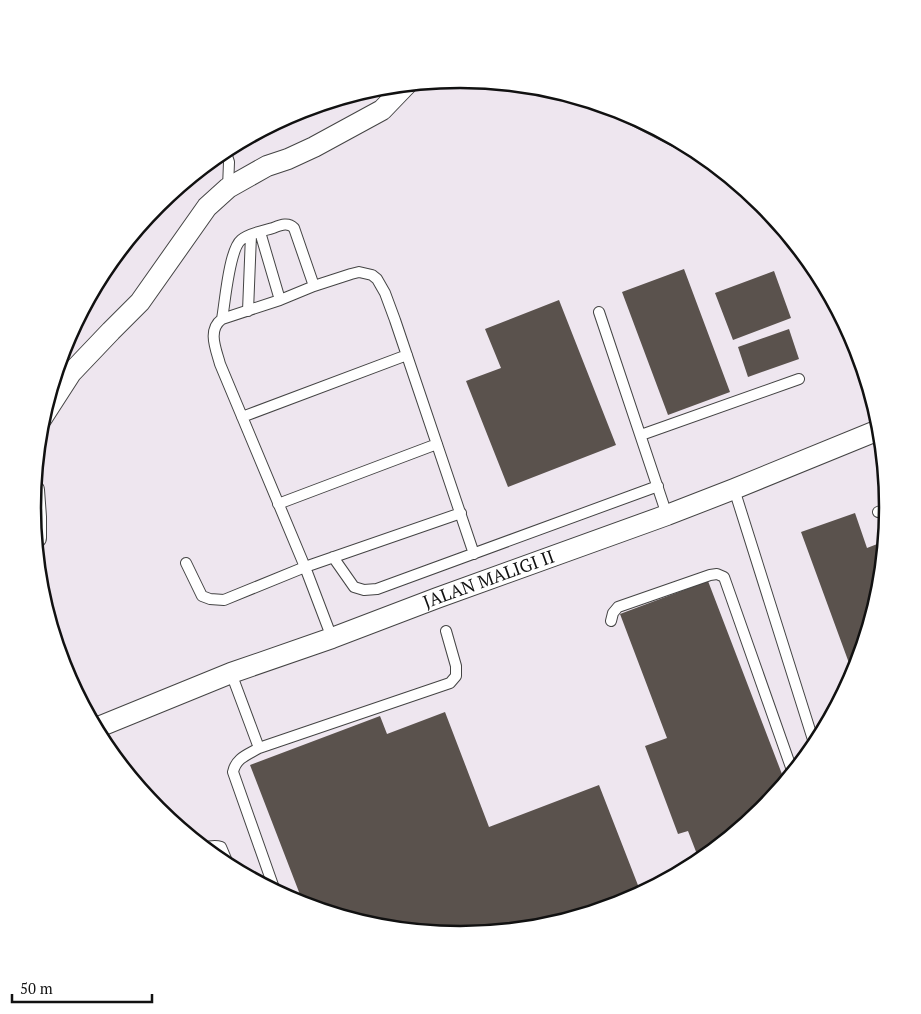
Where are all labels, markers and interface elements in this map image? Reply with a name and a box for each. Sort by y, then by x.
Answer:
street label: JALAN MALIGI II [419,544,557,613]
scale bar [12,972,152,1004]
text: 50 m [20,978,53,998]

